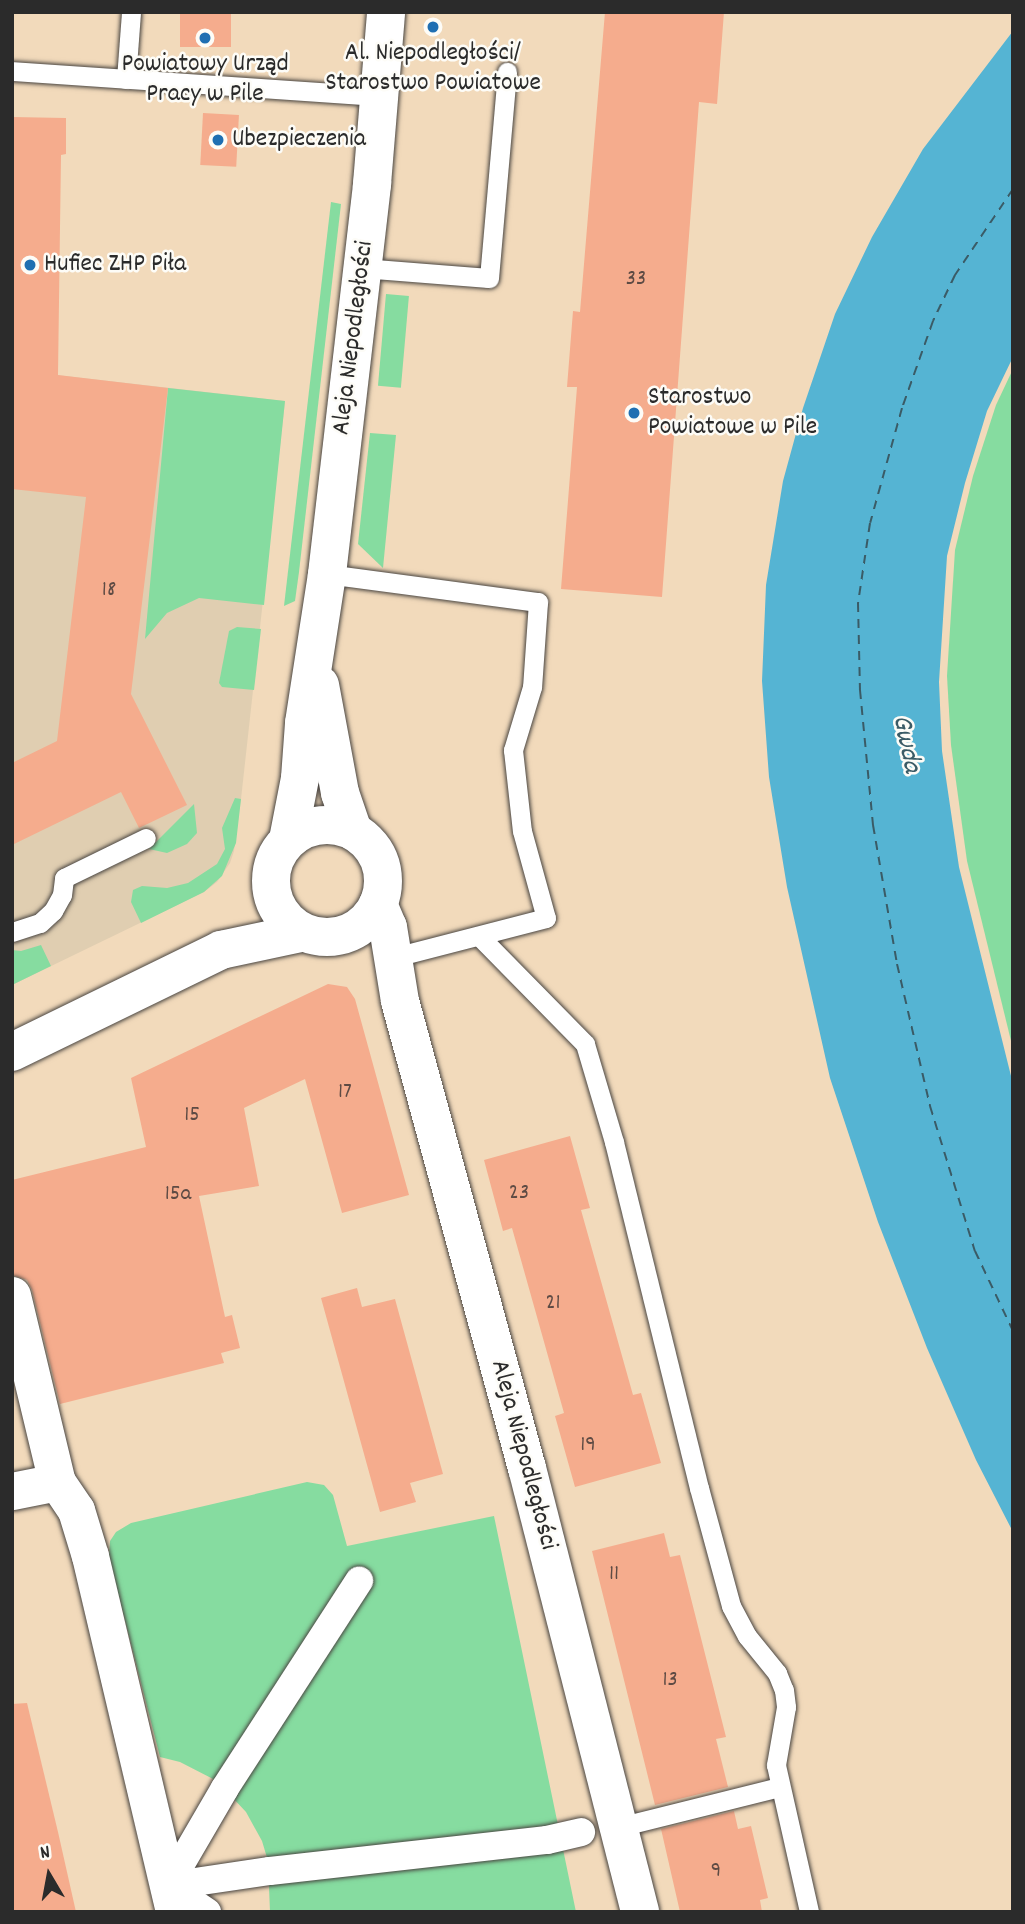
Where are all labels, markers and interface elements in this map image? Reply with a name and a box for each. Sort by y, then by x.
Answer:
marker: Al. Niepodległości/ Starostwo Powiatowe [425,19,441,35]
marker: Powiatowy Urząd Pracy w Pile [197,30,213,46]
place label: Al. Niepodległości/ Starostwo Powiatowe [325,38,541,100]
place label: Powiatowy Urząd Pracy w Pile [121,49,289,110]
place label: Ubezpieczenia [232,124,366,156]
marker: Ubezpieczenia [210,132,226,148]
street label: Aleja Niepodległości [327,239,381,437]
place label: Hufiec ZHP Piła [44,249,186,281]
marker: Hufiec ZHP Piła [22,257,38,273]
house number: 33 [626,266,646,294]
place label: Starostwo Powiatowe w Pile [648,382,817,444]
marker: Starostwo Powiatowe w Pile [626,405,642,421]
house number: 18 [102,577,116,605]
water label: Gwda [882,712,928,776]
house number: 17 [338,1079,352,1107]
house number: 15 [184,1102,200,1130]
house number: 23 [509,1180,529,1208]
house number: 15a [165,1181,191,1209]
house number: 21 [545,1290,561,1318]
street label: Aleja Niepodległości [483,1357,563,1553]
house number: 19 [580,1432,596,1460]
house number: 11 [609,1561,619,1589]
house number: 13 [662,1667,678,1695]
north arrow [14,1840,84,1910]
text: N [38,1840,52,1868]
house number: 9 [711,1858,721,1886]

